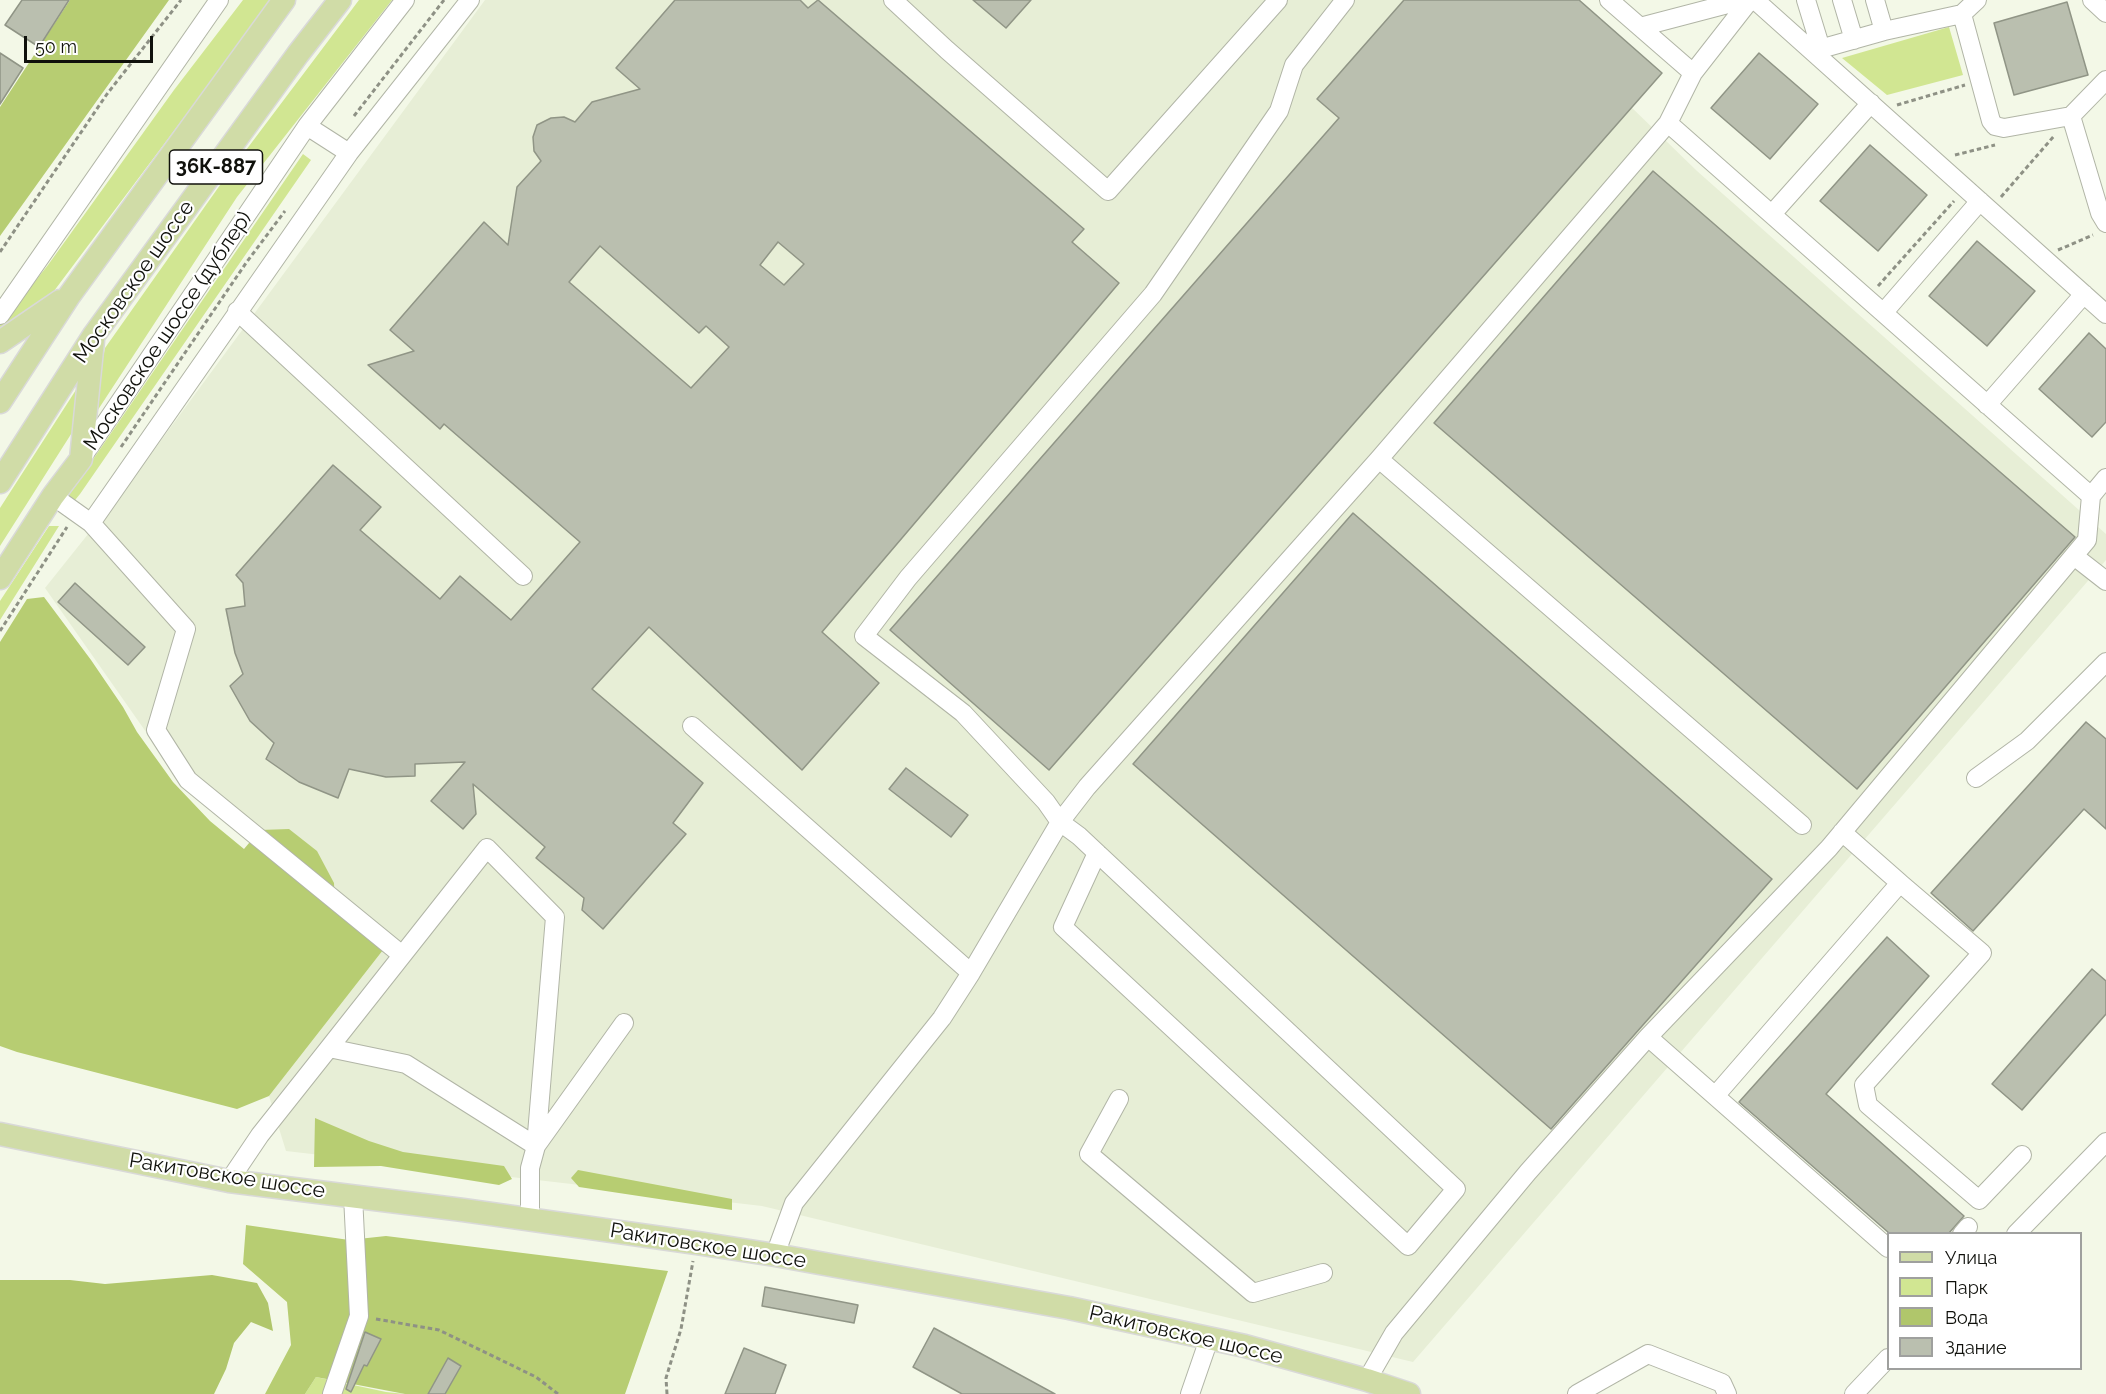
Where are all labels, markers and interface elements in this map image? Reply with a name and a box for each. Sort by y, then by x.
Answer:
scale bar [27,24,156,62]
text: 50 m [35,36,77,57]
road number: 36К-887 [170,150,262,184]
street label: Московское шоссе [68,196,200,368]
street label: Московское шоссе (дублер) [79,207,257,455]
street label: Ракитовское шоссе [127,1148,327,1204]
street label: Ракитовское шоссе [608,1218,808,1274]
legend [1887,1232,2082,1370]
text: Улица [1945,1247,1997,1268]
text: Парк [1945,1277,1988,1298]
street label: Ракитовское шоссе [1087,1300,1285,1370]
text: Вода [1945,1307,1988,1328]
text: Здание [1945,1337,2007,1358]

